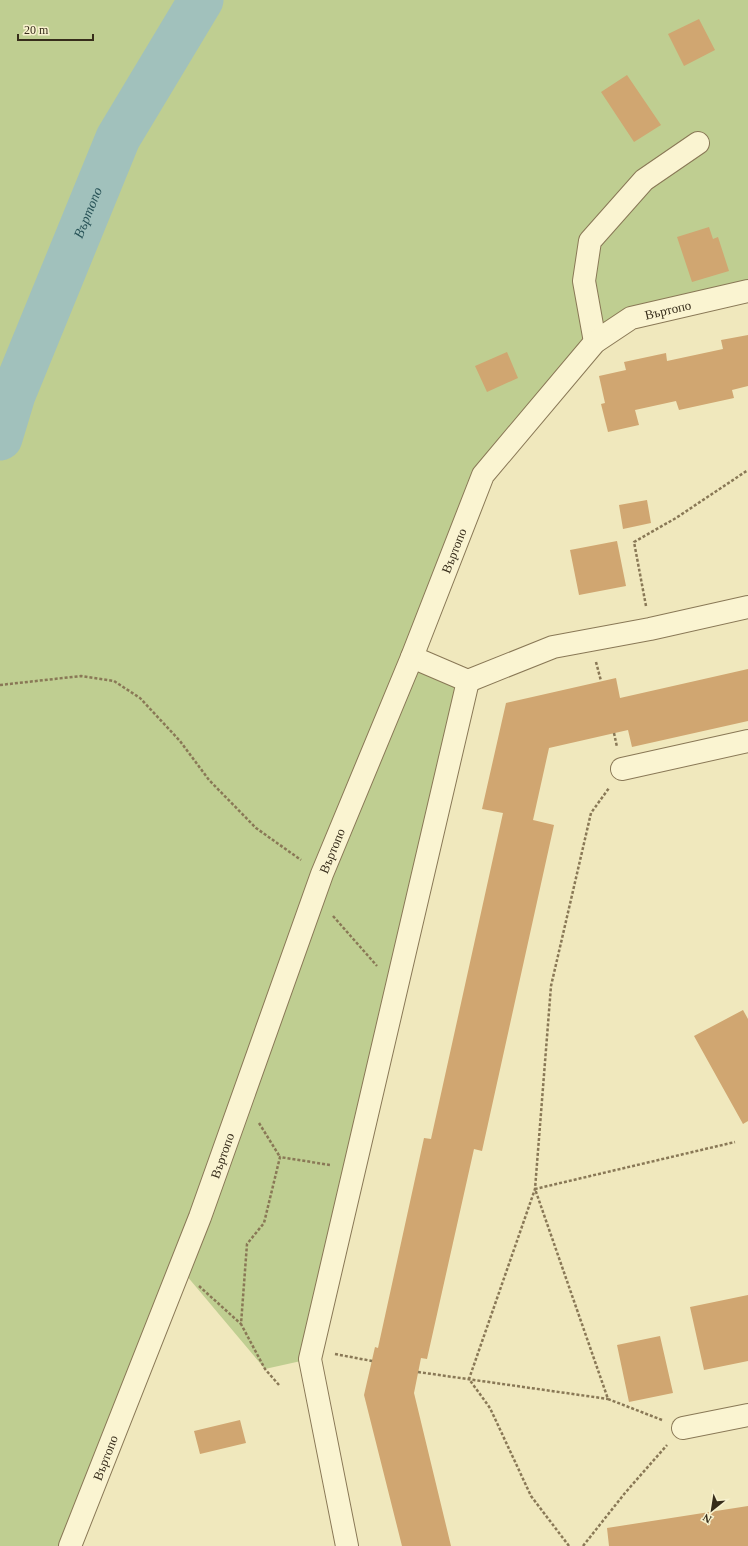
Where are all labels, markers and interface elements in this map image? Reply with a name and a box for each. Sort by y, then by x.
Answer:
scale bar [18,16,93,42]
text: 20 m [24,23,49,37]
water label: Въртопо [70,185,105,240]
street label: Въртопо [643,297,693,322]
street label: Въртопо [438,526,469,575]
street label: Въртопо [316,826,348,875]
street label: Въртопо [207,1131,237,1180]
street label: Въртопо [89,1433,121,1482]
north arrow [692,1490,732,1530]
text: N [701,1511,713,1526]

